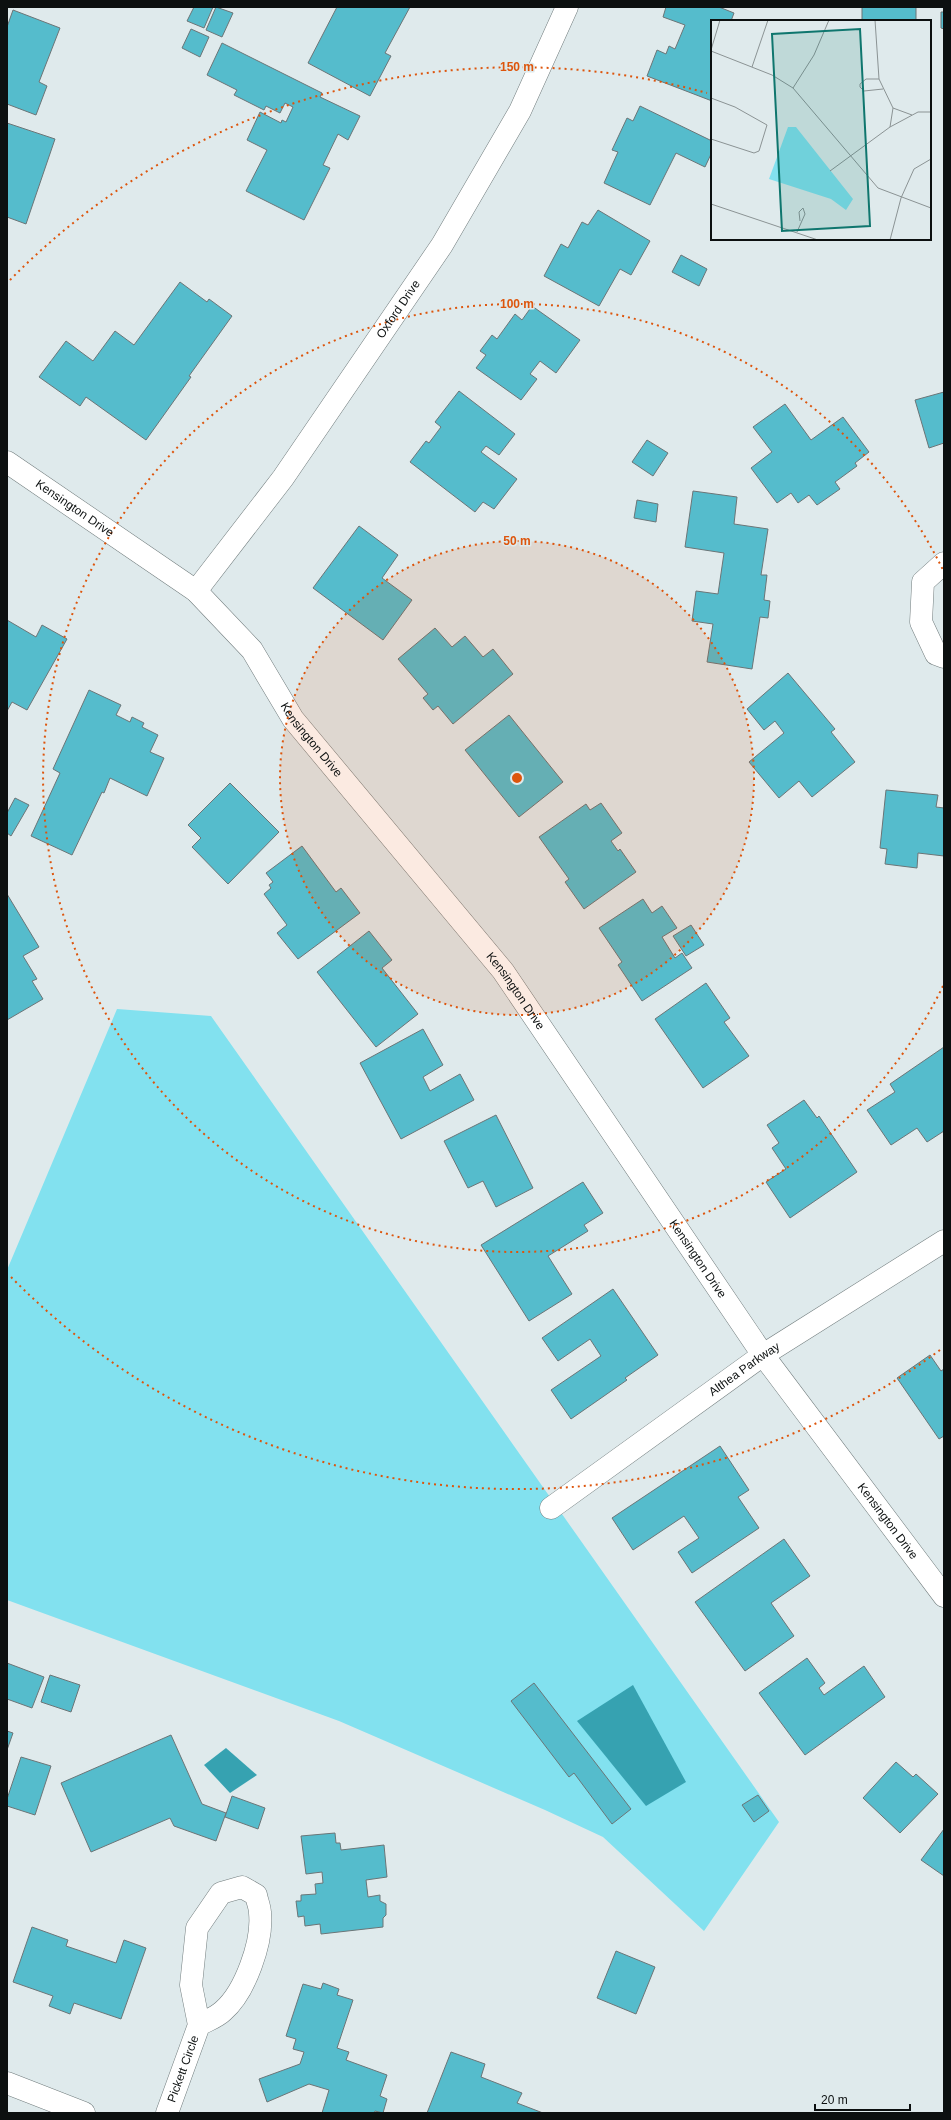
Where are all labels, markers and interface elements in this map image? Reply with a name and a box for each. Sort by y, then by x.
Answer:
inset map [711,20,931,240]
text: 150 m [500,60,534,74]
street label: Oxford Drive [373,277,423,341]
text: 100 m [500,297,534,311]
street label: Kensington Drive [33,477,117,540]
text: 50 m [503,534,531,548]
street label: Kensington Drive [278,700,346,780]
centre of rings [510,771,524,785]
street label: Kensington Drive [483,949,548,1033]
street label: Kensington Drive [666,1217,729,1301]
street label: Althea Parkway [706,1339,782,1399]
street label: Kensington Drive [855,1480,921,1562]
street label: Pickett Circle [165,2033,202,2104]
scale bar [815,2086,910,2112]
text: 20 m [821,2093,848,2107]

